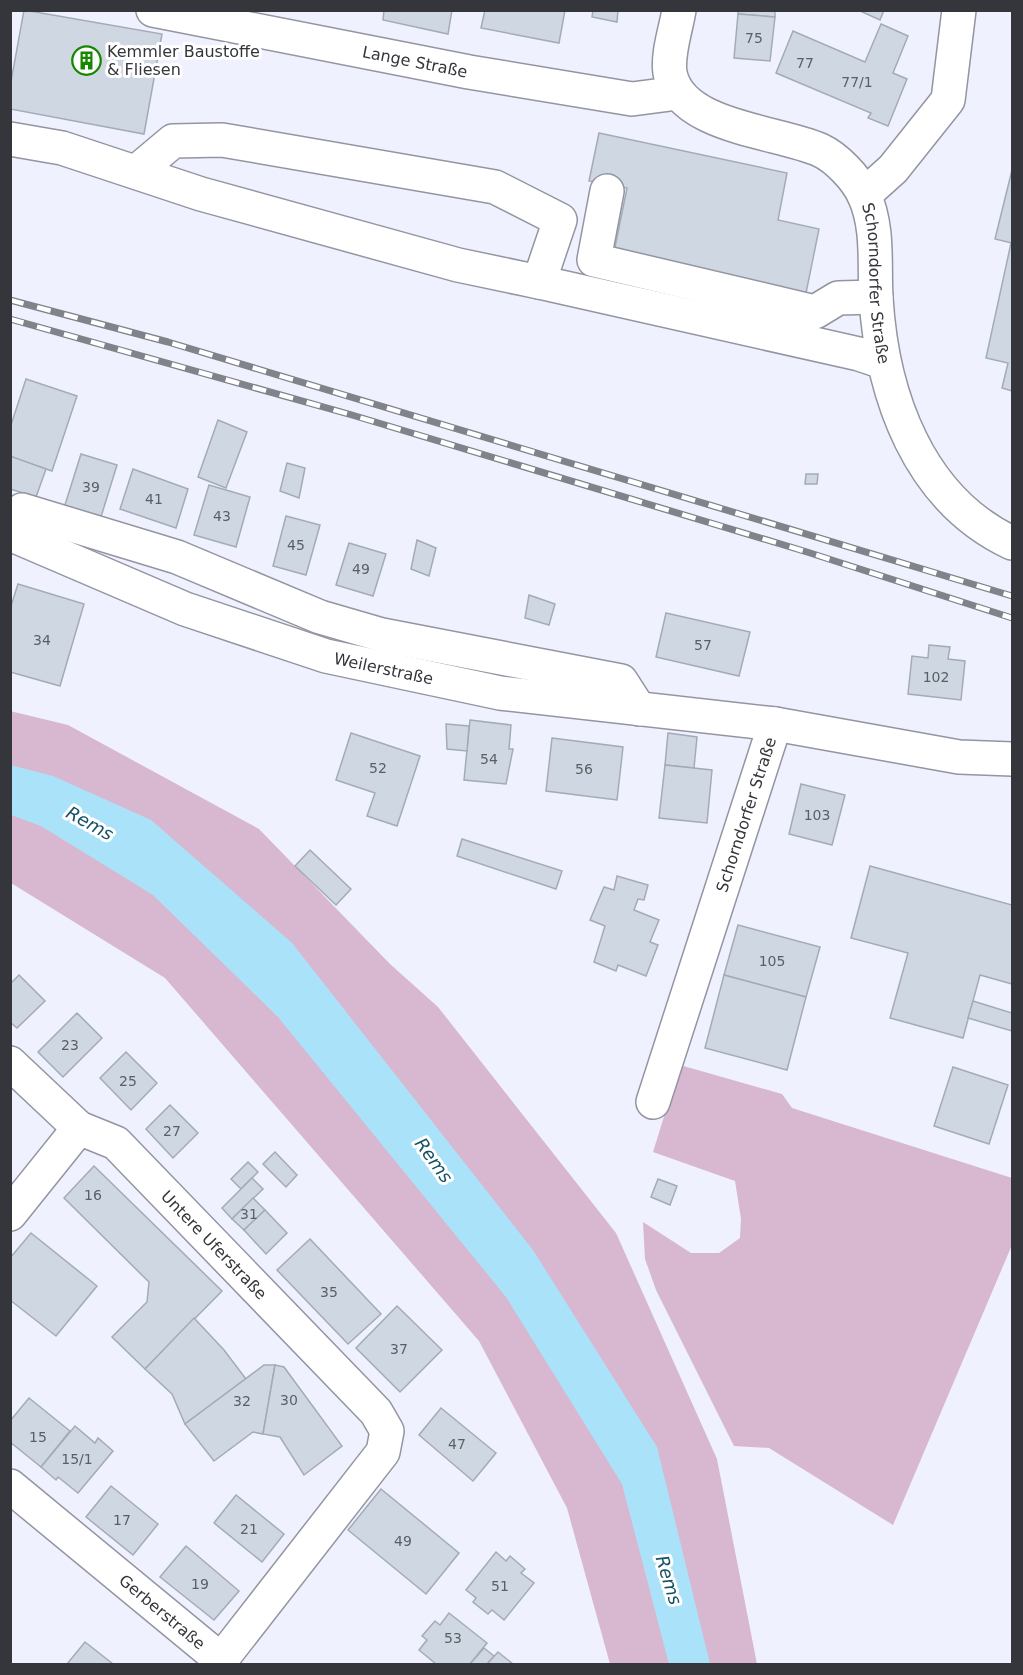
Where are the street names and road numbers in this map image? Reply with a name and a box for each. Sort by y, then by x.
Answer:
street label: Lange Straße [361,42,469,81]
street label: Schorndorfer Straße [858,200,894,365]
street label: Weilerstraße [332,648,435,688]
street label: Schorndorfer Straße [712,735,780,894]
street label: Untere Uferstraße [157,1186,271,1303]
street label: Gerberstraße [115,1571,209,1653]

